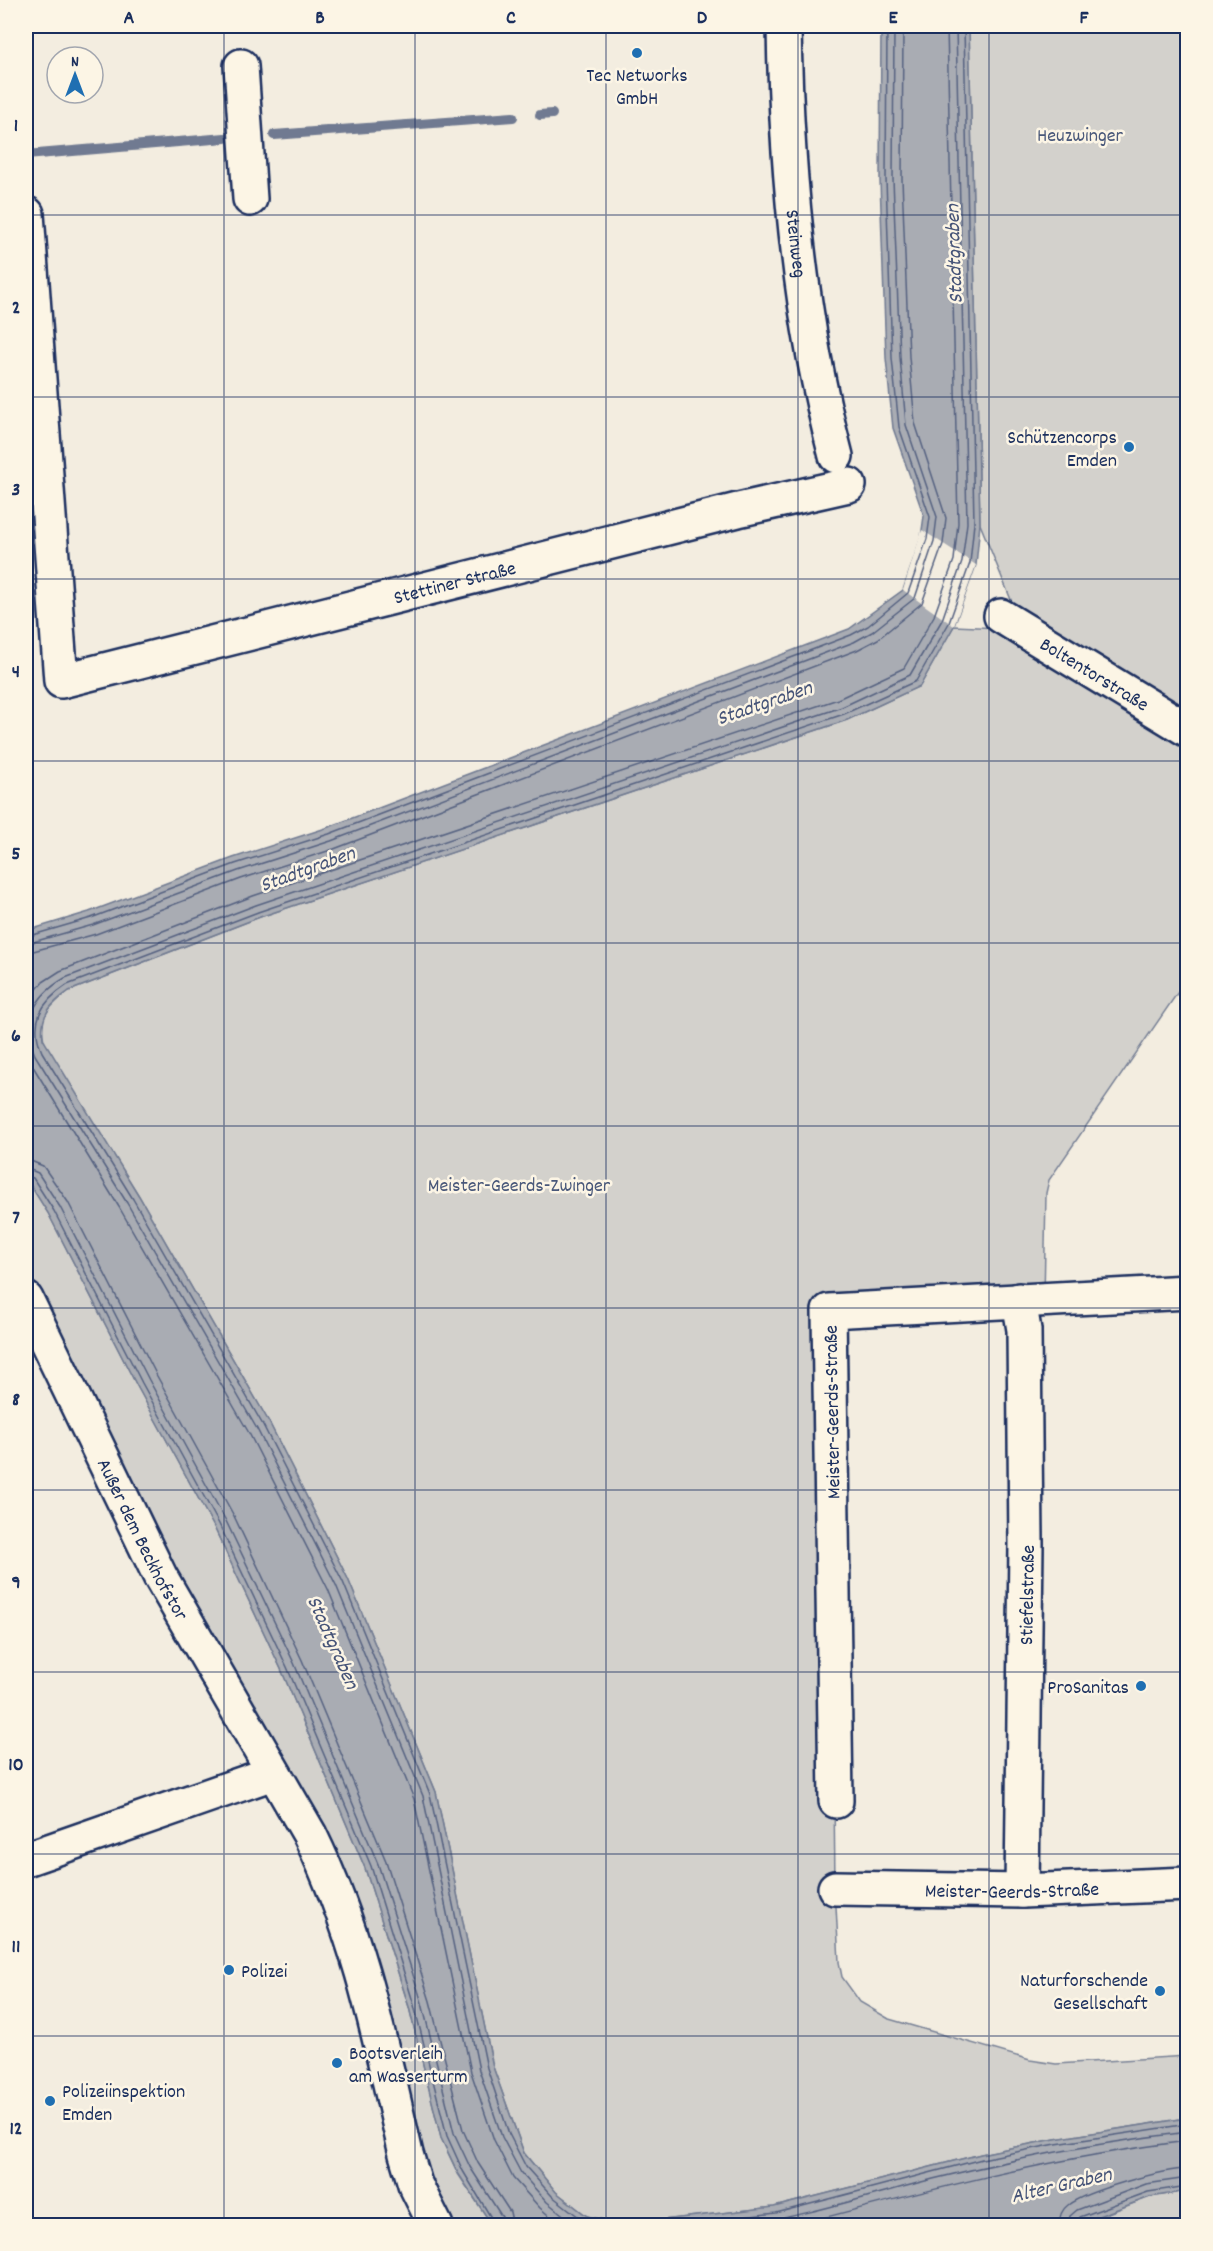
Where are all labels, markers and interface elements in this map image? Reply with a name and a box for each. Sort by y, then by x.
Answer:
text: A [124,5,135,33]
text: B [315,5,325,33]
text: C [506,5,516,33]
text: D [697,5,708,33]
text: E [888,5,898,33]
text: F [1080,5,1090,33]
north arrow [45,45,105,105]
marker: Tec Networks GmbH [630,46,644,60]
text: N [71,51,79,74]
place label: Tec Networks GmbH [586,63,688,114]
text: 1 [14,113,18,141]
park label: Heuzwinger [1037,123,1124,151]
water label: Stadtgraben [939,202,973,304]
street label: Steinweg [777,208,812,280]
text: 2 [12,295,20,323]
place label: Schützencorps Emden [1007,425,1117,476]
marker: Schützencorps Emden [1122,440,1136,454]
text: 3 [12,477,20,505]
street label: Stettiner Straße [391,556,519,613]
street label: Boltentorstraße [1033,632,1153,720]
text: 4 [12,659,20,687]
water label: Stadtgraben [713,674,818,735]
water label: Stadtgraben [256,839,361,902]
text: 5 [11,841,21,869]
text: 6 [11,1023,21,1051]
park label: Meister-Geerds-Zwinger [428,1173,611,1201]
text: 7 [12,1205,20,1233]
street label: Meister-Geerds-Straße [818,1324,850,1499]
text: 8 [12,1387,20,1415]
street label: Außer dem Beckhofstor [88,1454,194,1627]
street label: Stiefelstraße [1014,1545,1044,1645]
text: 9 [11,1570,21,1598]
water label: Stadtgraben [297,1592,366,1696]
place label: ProSanitas [1047,1675,1129,1703]
marker: ProSanitas [1134,1679,1148,1693]
text: 10 [8,1752,24,1780]
street label: Meister-Geerds-Straße [925,1877,1100,1908]
text: 11 [12,1934,20,1962]
place label: Polizei [241,1959,288,1987]
marker: Polizei [222,1963,236,1977]
place label: Naturforschende Gesellschaft [1020,1968,1148,2019]
marker: Naturforschende Gesellschaft [1153,1984,1167,1998]
place label: Bootsverleih am Wasserturm [349,2041,468,2092]
marker: Bootsverleih am Wasserturm [330,2056,344,2070]
place label: Polizeiinspektion Emden [62,2079,185,2130]
marker: Polizeiinspektion Emden [43,2094,57,2108]
text: 12 [9,2116,23,2144]
water label: Alter Graben [1008,2161,1116,2213]

